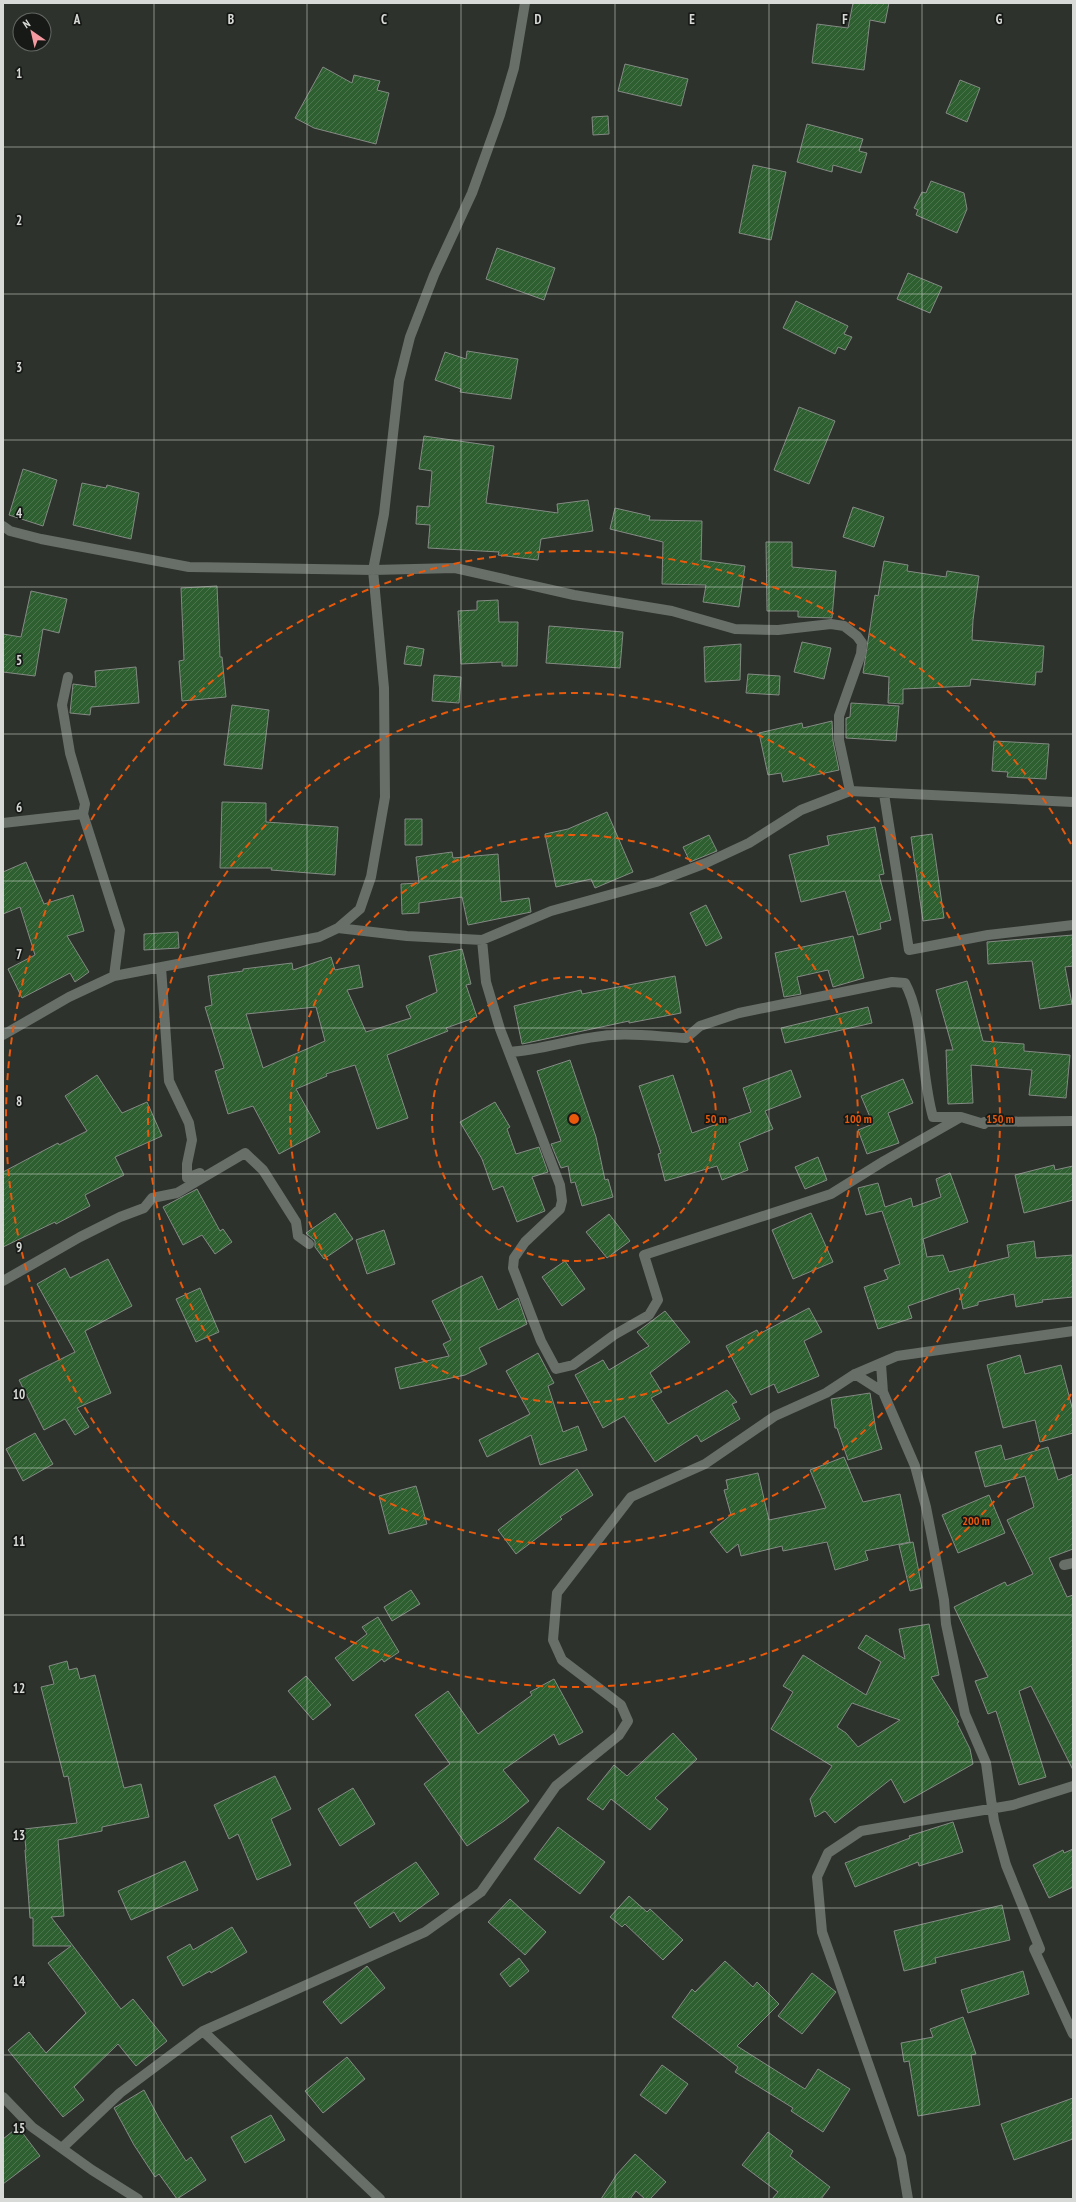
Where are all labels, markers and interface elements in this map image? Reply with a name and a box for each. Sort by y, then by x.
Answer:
text: A [73,11,81,28]
text: B [228,11,234,28]
text: C [381,11,387,28]
text: D [535,11,542,28]
text: E [689,11,695,28]
text: F [842,11,848,28]
text: G [996,11,1003,28]
north arrow [12,12,52,52]
text: N [20,16,33,31]
text: 1 [16,65,22,82]
text: 2 [16,212,22,229]
text: 3 [16,359,22,376]
text: 4 [16,505,23,522]
text: 5 [16,652,22,669]
text: 6 [16,799,22,816]
text: 7 [16,946,22,963]
text: 8 [16,1093,22,1110]
text: 50 m [705,1111,727,1126]
text: 100 m [844,1111,872,1126]
text: 150 m [986,1111,1014,1126]
centre of rings [567,1112,581,1126]
text: 9 [16,1239,22,1256]
text: 10 [13,1386,25,1403]
text: 200 m [962,1513,990,1528]
text: 11 [13,1533,25,1550]
text: 12 [13,1680,25,1697]
text: 13 [13,1827,25,1844]
text: 14 [13,1973,26,1990]
text: 15 [13,2120,25,2137]

